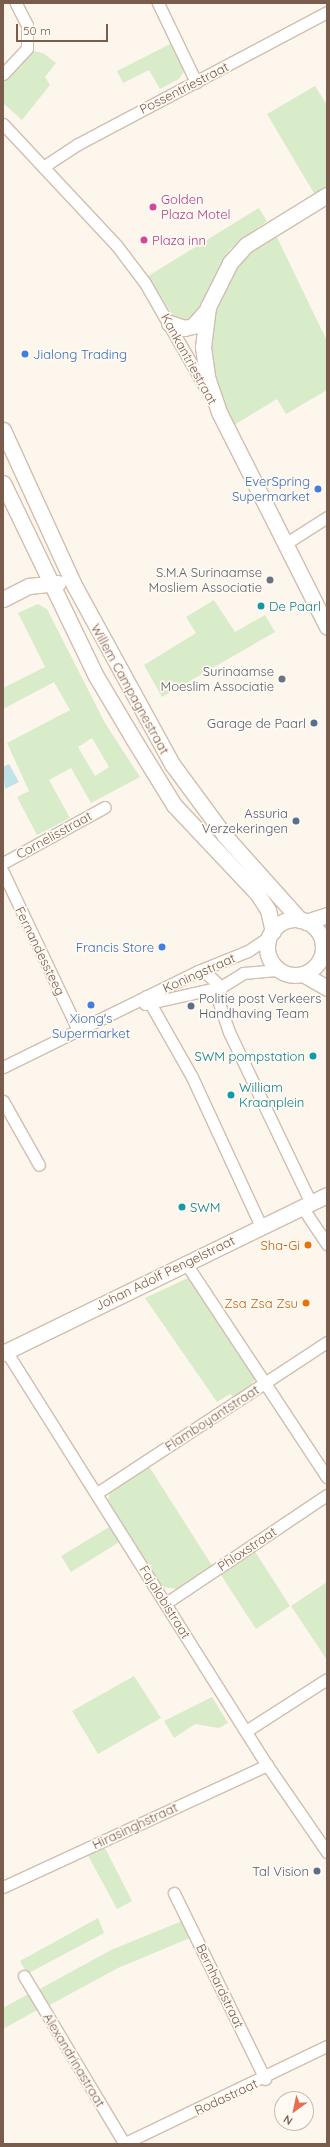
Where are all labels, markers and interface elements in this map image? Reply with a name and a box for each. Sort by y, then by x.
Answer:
scale bar [18,16,110,42]
text: 50 m [23,23,51,38]
street label: Possentriestraat [137,59,231,117]
place label: Golden Plaza Motel [161,192,231,223]
marker: Golden Plaza Motel [148,202,158,212]
place label: Plaza inn [152,232,206,248]
marker: Plaza inn [139,235,149,245]
street label: Kankantriestraat [158,311,220,407]
place label: Jialong Trading [33,346,127,362]
marker: Jialong Trading [20,349,30,359]
place label: EverSpring Supermarket [232,474,310,505]
marker: EverSpring Supermarket [313,484,323,494]
place label: S.M.A Surinaamse Mosliem Associatie [148,565,262,596]
marker: S.M.A Surinaamse Mosliem Associatie [265,575,275,585]
place label: De Paarl [269,598,321,614]
marker: De Paarl [256,601,266,611]
street label: Willem Campagnestraat [88,621,172,757]
place label: Surinaamse Moeslim Associatie [160,664,274,695]
marker: Surinaamse Moeslim Associatie [277,674,287,684]
place label: Garage de Paarl [207,715,306,731]
marker: Garage de Paarl [309,718,319,728]
place label: Assuria Verzekeringen [202,806,288,837]
street label: Cornelisstraat [14,808,94,862]
marker: Assuria Verzekeringen [291,816,301,826]
street label: Fernandessteeg [12,904,68,998]
place label: Francis Store [76,939,154,955]
marker: Francis Store [157,942,167,952]
street label: Koningstraat [160,950,238,996]
place label: Politie post Verkeers Handhaving Team [199,991,321,1022]
marker: Xiong's Supermarket [86,1000,96,1010]
marker: Politie post Verkeers Handhaving Team [186,1001,196,1011]
place label: Xiong's Supermarket [52,1011,130,1042]
place label: SWM pompstation [194,1048,305,1064]
marker: SWM pompstation [308,1051,318,1061]
place label: William Kraanplein [239,1080,304,1111]
marker: William Kraanplein [226,1090,236,1100]
place label: SWM [190,1199,221,1215]
marker: SWM [177,1202,187,1212]
street label: Johan Adolf Pengelstraat [93,1232,237,1314]
place label: Sha-Gi [261,1237,300,1253]
marker: Sha-Gi [303,1240,313,1250]
place label: Zsa Zsa Zsu [224,1295,298,1311]
marker: Zsa Zsa Zsu [301,1298,311,1308]
street label: Flamboyantstraat [162,1382,262,1454]
street label: Phloxstraat [215,1524,279,1574]
street label: Fajalobistraat [136,1563,194,1641]
street label: Hirasinghstraat [90,1799,180,1853]
place label: Tal Vision [252,1863,309,1879]
marker: Tal Vision [312,1866,322,1876]
street label: Bernhardstraat [193,1941,247,2031]
street label: Alexandrinastraat [40,2010,108,2110]
street label: Rodastraat [192,2076,260,2118]
north arrow [274,2091,314,2131]
text: N [281,2112,295,2128]

